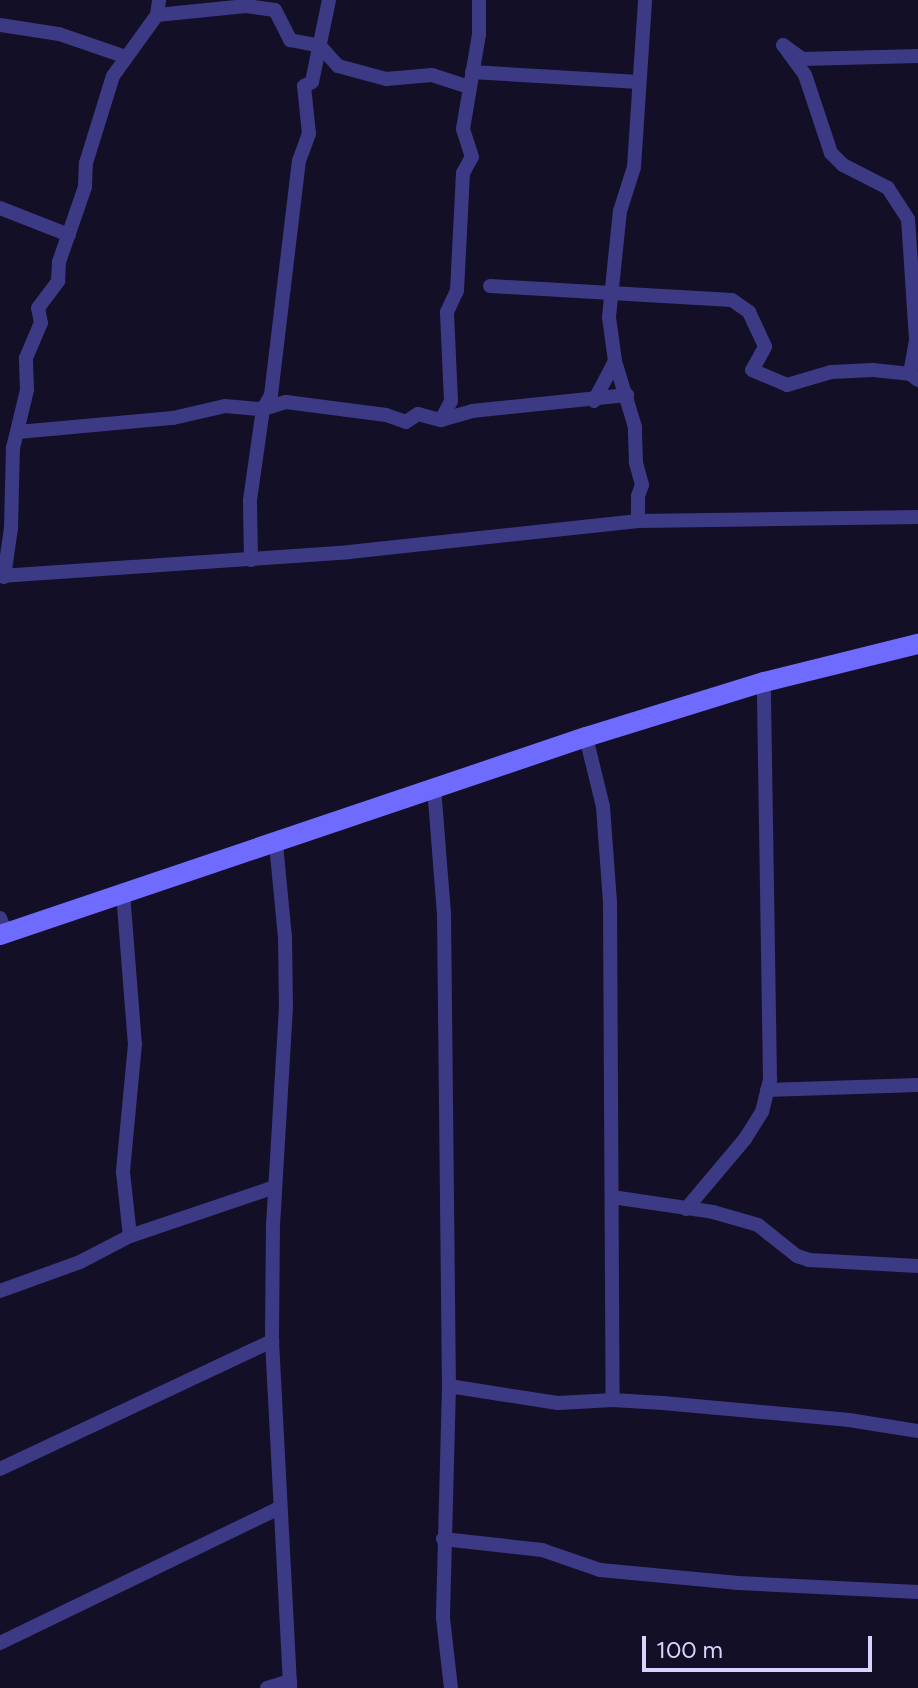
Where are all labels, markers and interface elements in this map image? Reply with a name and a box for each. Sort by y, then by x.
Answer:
scale bar [646,1620,876,1670]
text: 100 m [656,1635,723,1664]

